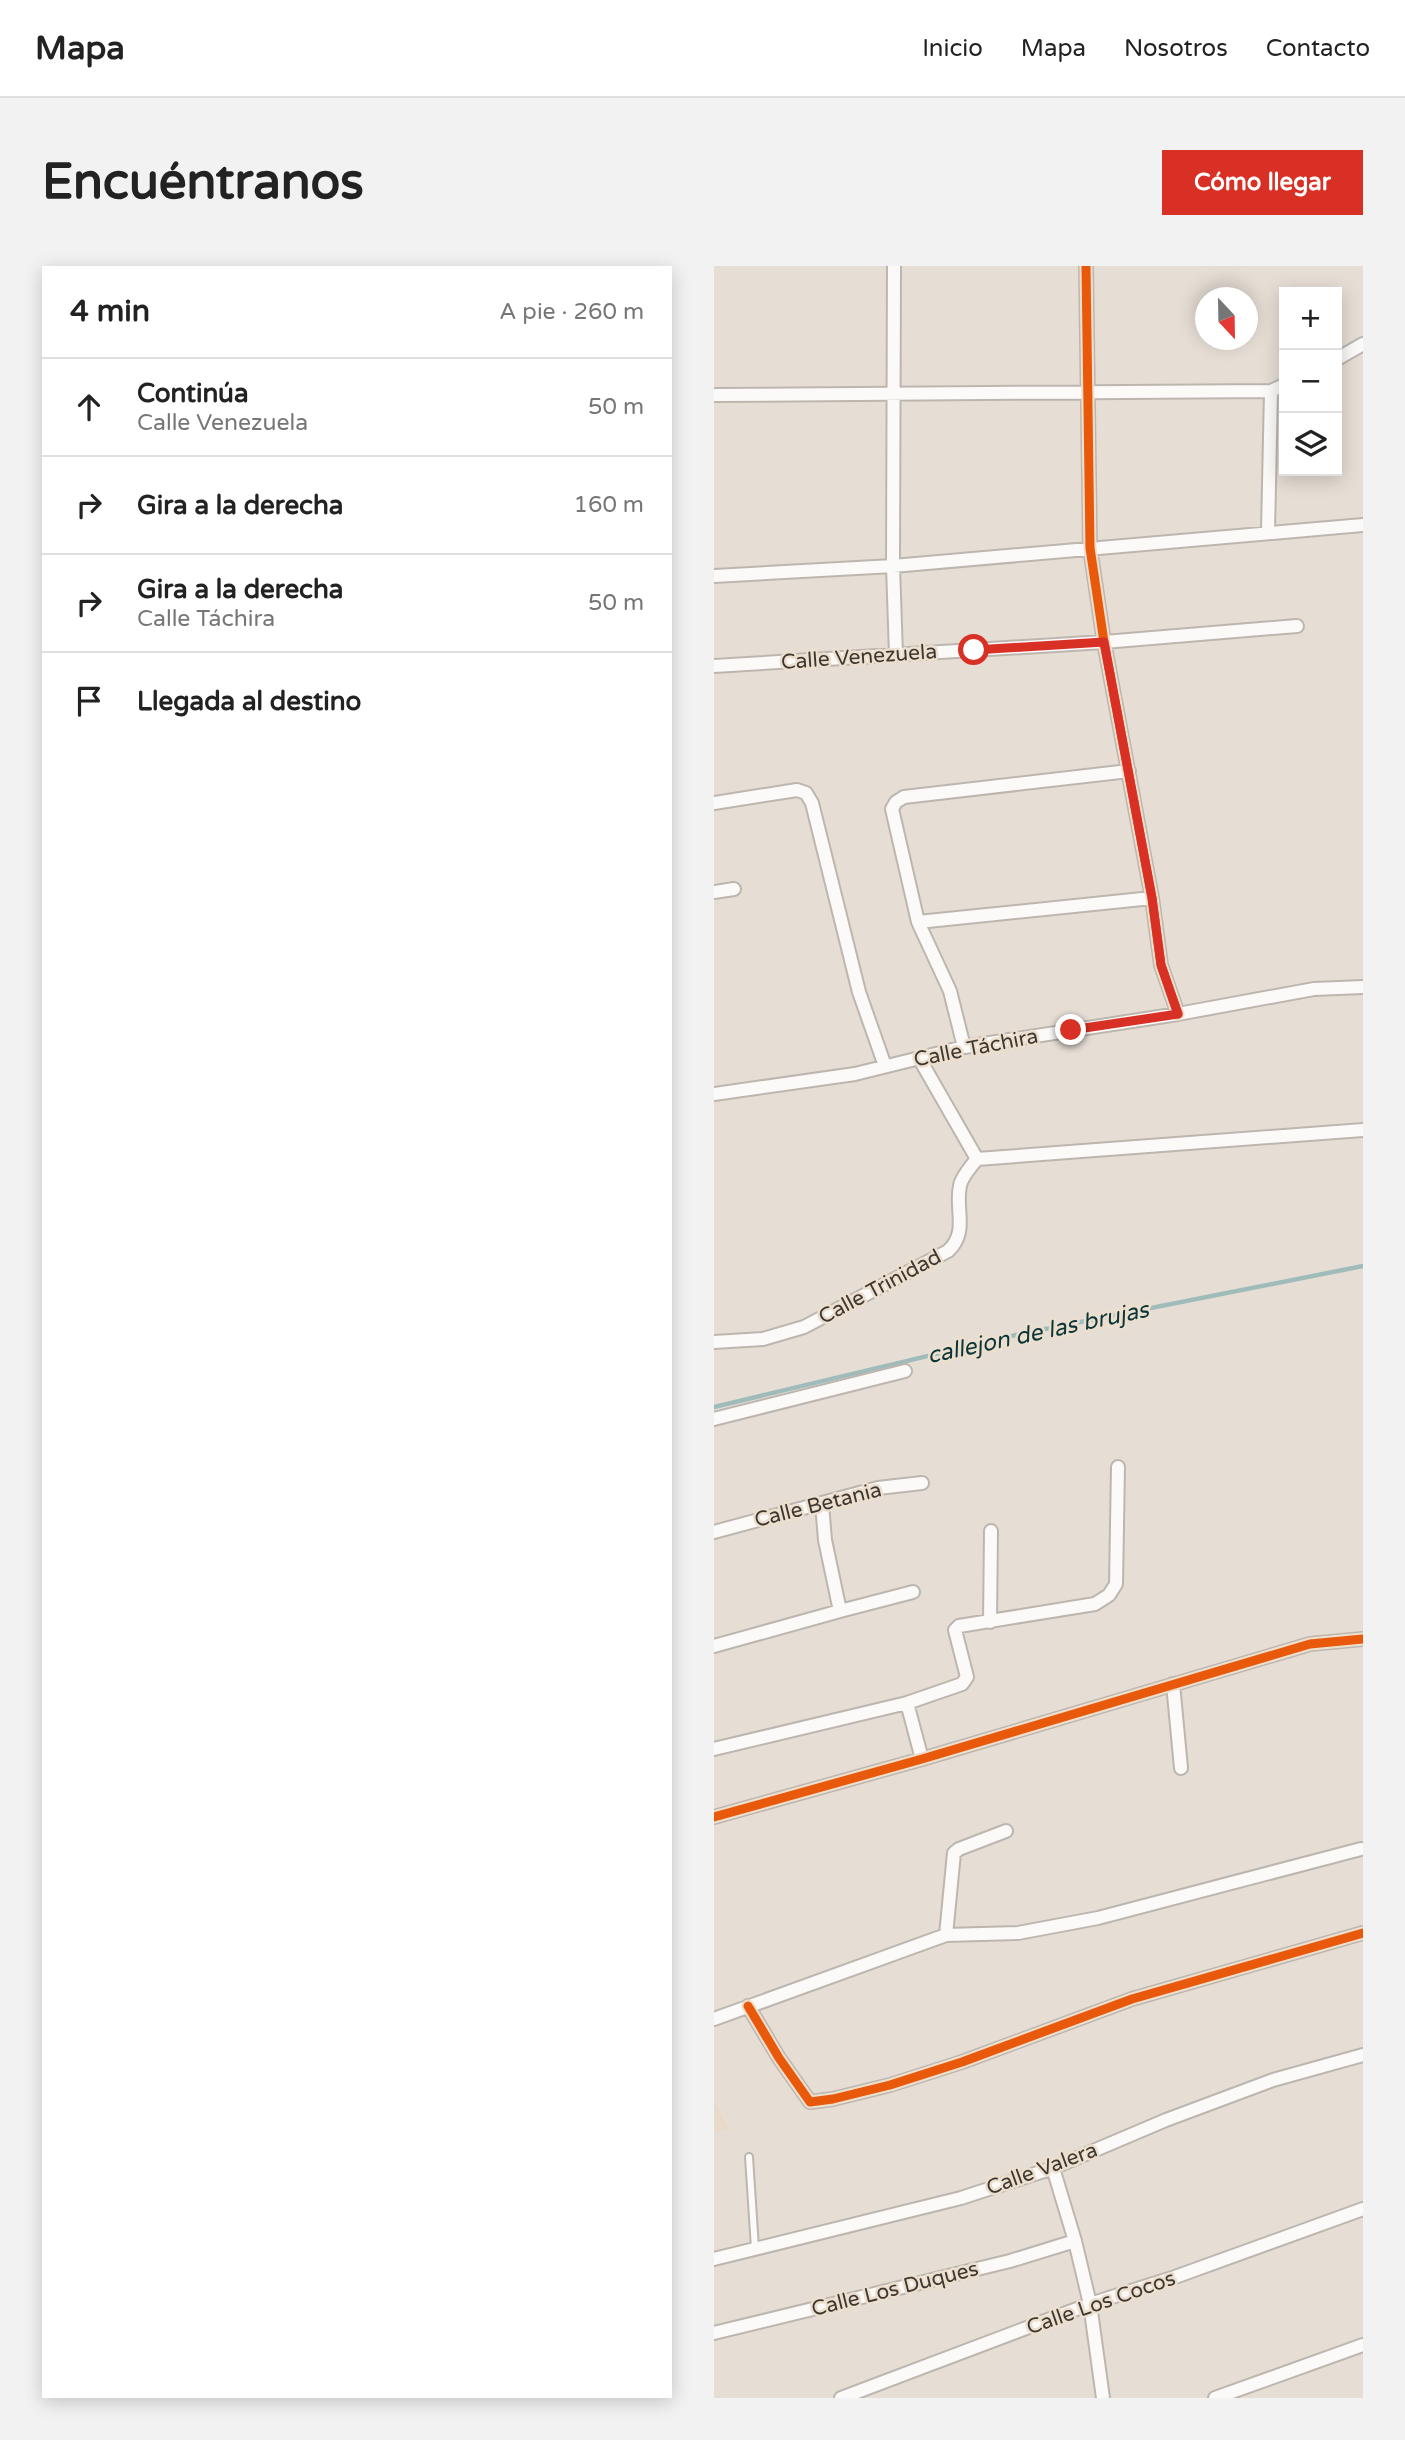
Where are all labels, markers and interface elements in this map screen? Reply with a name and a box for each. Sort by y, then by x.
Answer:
text: Mapa [35,29,125,68]
text: Inicio [922,34,983,63]
text: Mapa [1021,34,1086,63]
text: Nosotros [1124,34,1228,63]
text: Contacto [1266,34,1370,63]
button: Cómo llegar [1162,150,1363,215]
text: Encuéntranos [42,153,364,212]
north arrow [1195,287,1258,350]
map controls [1279,287,1342,476]
button: + [1279,287,1342,350]
text: 4 min [70,293,150,330]
text: A pie · 260 m [499,298,644,326]
button: − [1279,350,1342,413]
text: Continúa [137,378,249,409]
icon: ahead [70,388,108,426]
text: 50 m [588,393,644,421]
text: Calle Venezuela [137,409,308,437]
button: layers [1279,413,1342,476]
icon: right [70,486,108,524]
text: Gira a la derecha [137,490,343,521]
text: 160 m [574,491,644,519]
text: Gira a la derecha [137,574,343,605]
icon: right [70,584,108,622]
text: 50 m [588,589,644,617]
text: Calle Táchira [137,605,275,633]
route start [958,634,989,665]
street label: Calle Venezuela [780,639,938,675]
icon: arrive [70,682,108,720]
text: Llegada al destino [137,686,361,717]
route end [1055,1014,1086,1045]
street label: Calle Táchira [912,1024,1040,1072]
street label: Calle Trinidad [814,1244,946,1330]
water label: callejon de las brujas [925,1295,1153,1370]
street label: Calle Betania [752,1477,884,1533]
street label: Calle Valera [983,2137,1101,2201]
street label: Calle Los Duques [809,2256,981,2322]
street label: Calle Los Cocos [1023,2266,1179,2340]

